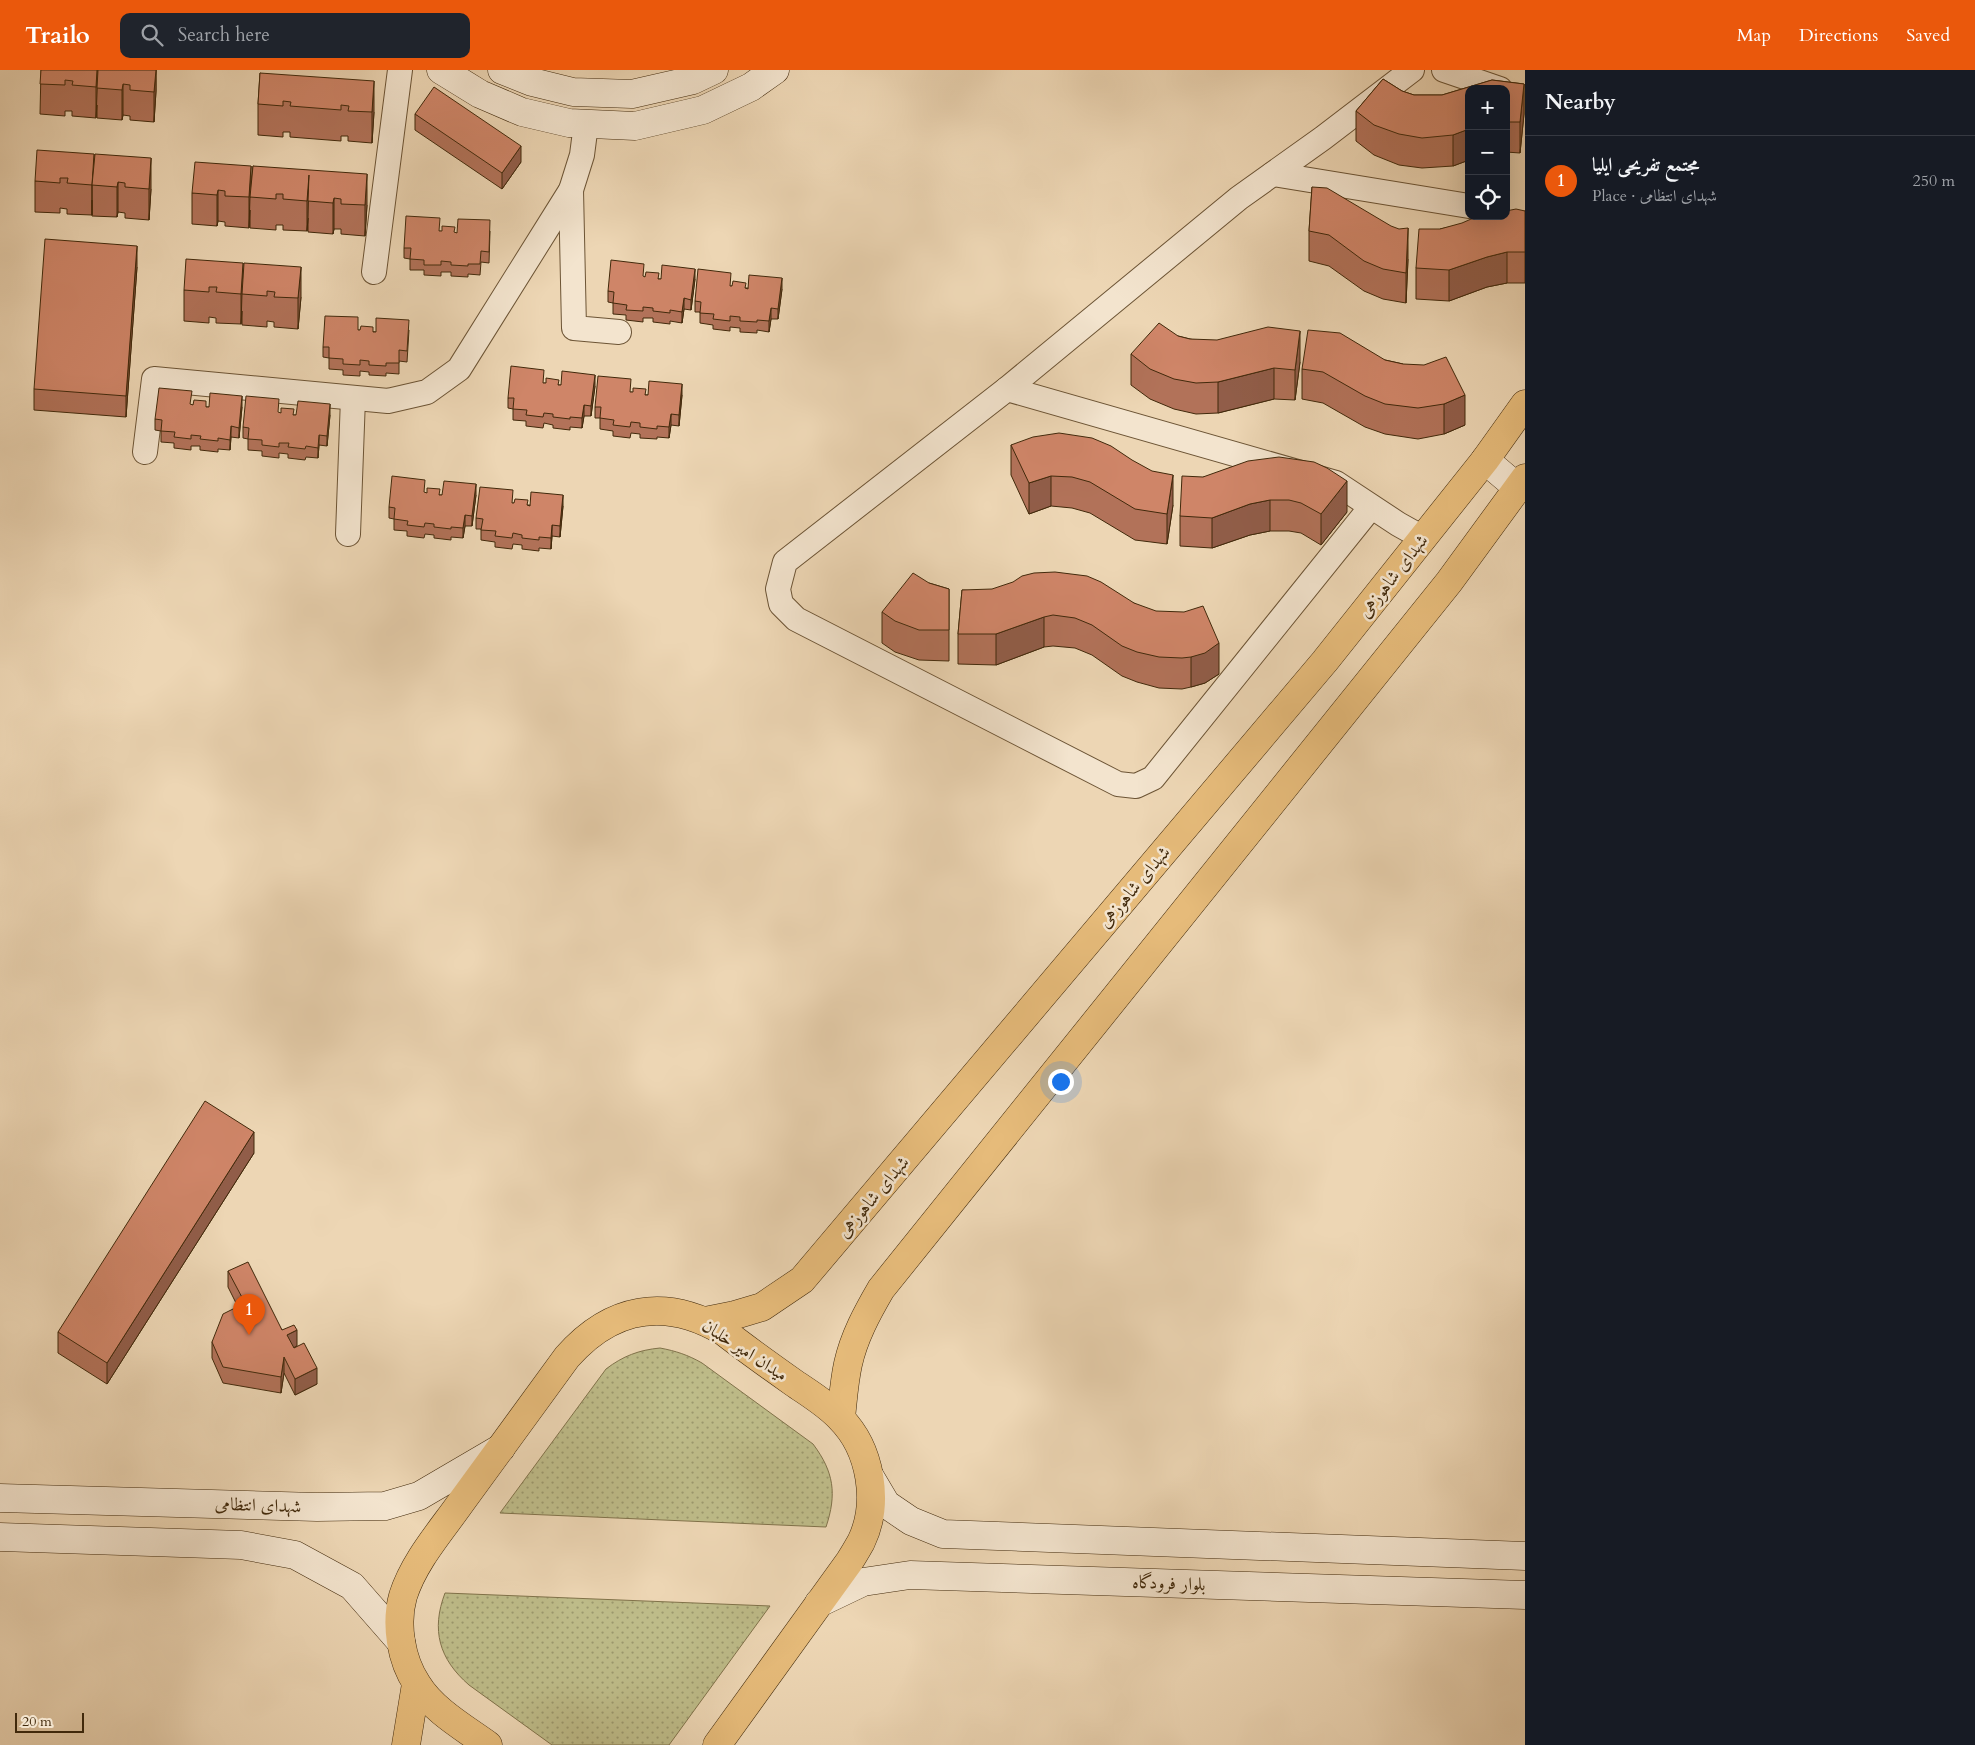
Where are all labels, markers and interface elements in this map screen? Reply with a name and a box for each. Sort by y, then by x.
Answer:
search box [120,13,470,58]
text: Trailo [25,19,90,52]
icon: search [138,21,166,49]
text: Search here [178,22,270,48]
text: Map [1737,23,1771,48]
text: Directions [1799,23,1878,48]
text: Saved [1906,23,1950,48]
map controls [1465,85,1510,220]
button: + [1465,85,1510,130]
text: Nearby [1545,88,1616,117]
button: − [1465,130,1510,175]
text: مجتمع تفریحی ایلیا [1592,152,1699,178]
text: 1 [1557,170,1565,192]
text: 250 m [1913,170,1955,192]
button: locate [1465,175,1510,220]
text: Place · شهدای انتظامی [1592,185,1717,207]
street label: شهدای شاهوزهی [1353,529,1434,623]
street label: شهدای شاهوزهی [1093,841,1176,934]
your location [1048,1069,1074,1095]
street label: شهدای شاهوزهی [832,1151,915,1244]
pin: 1 [233,1294,265,1335]
street label: میدان امیر خلبان [697,1313,793,1388]
street label: شهدای انتظامی [214,1491,302,1520]
street label: بلوار فرودگاه [1132,1570,1206,1597]
scale bar [15,1710,84,1733]
text: 20 m [22,1712,52,1731]

